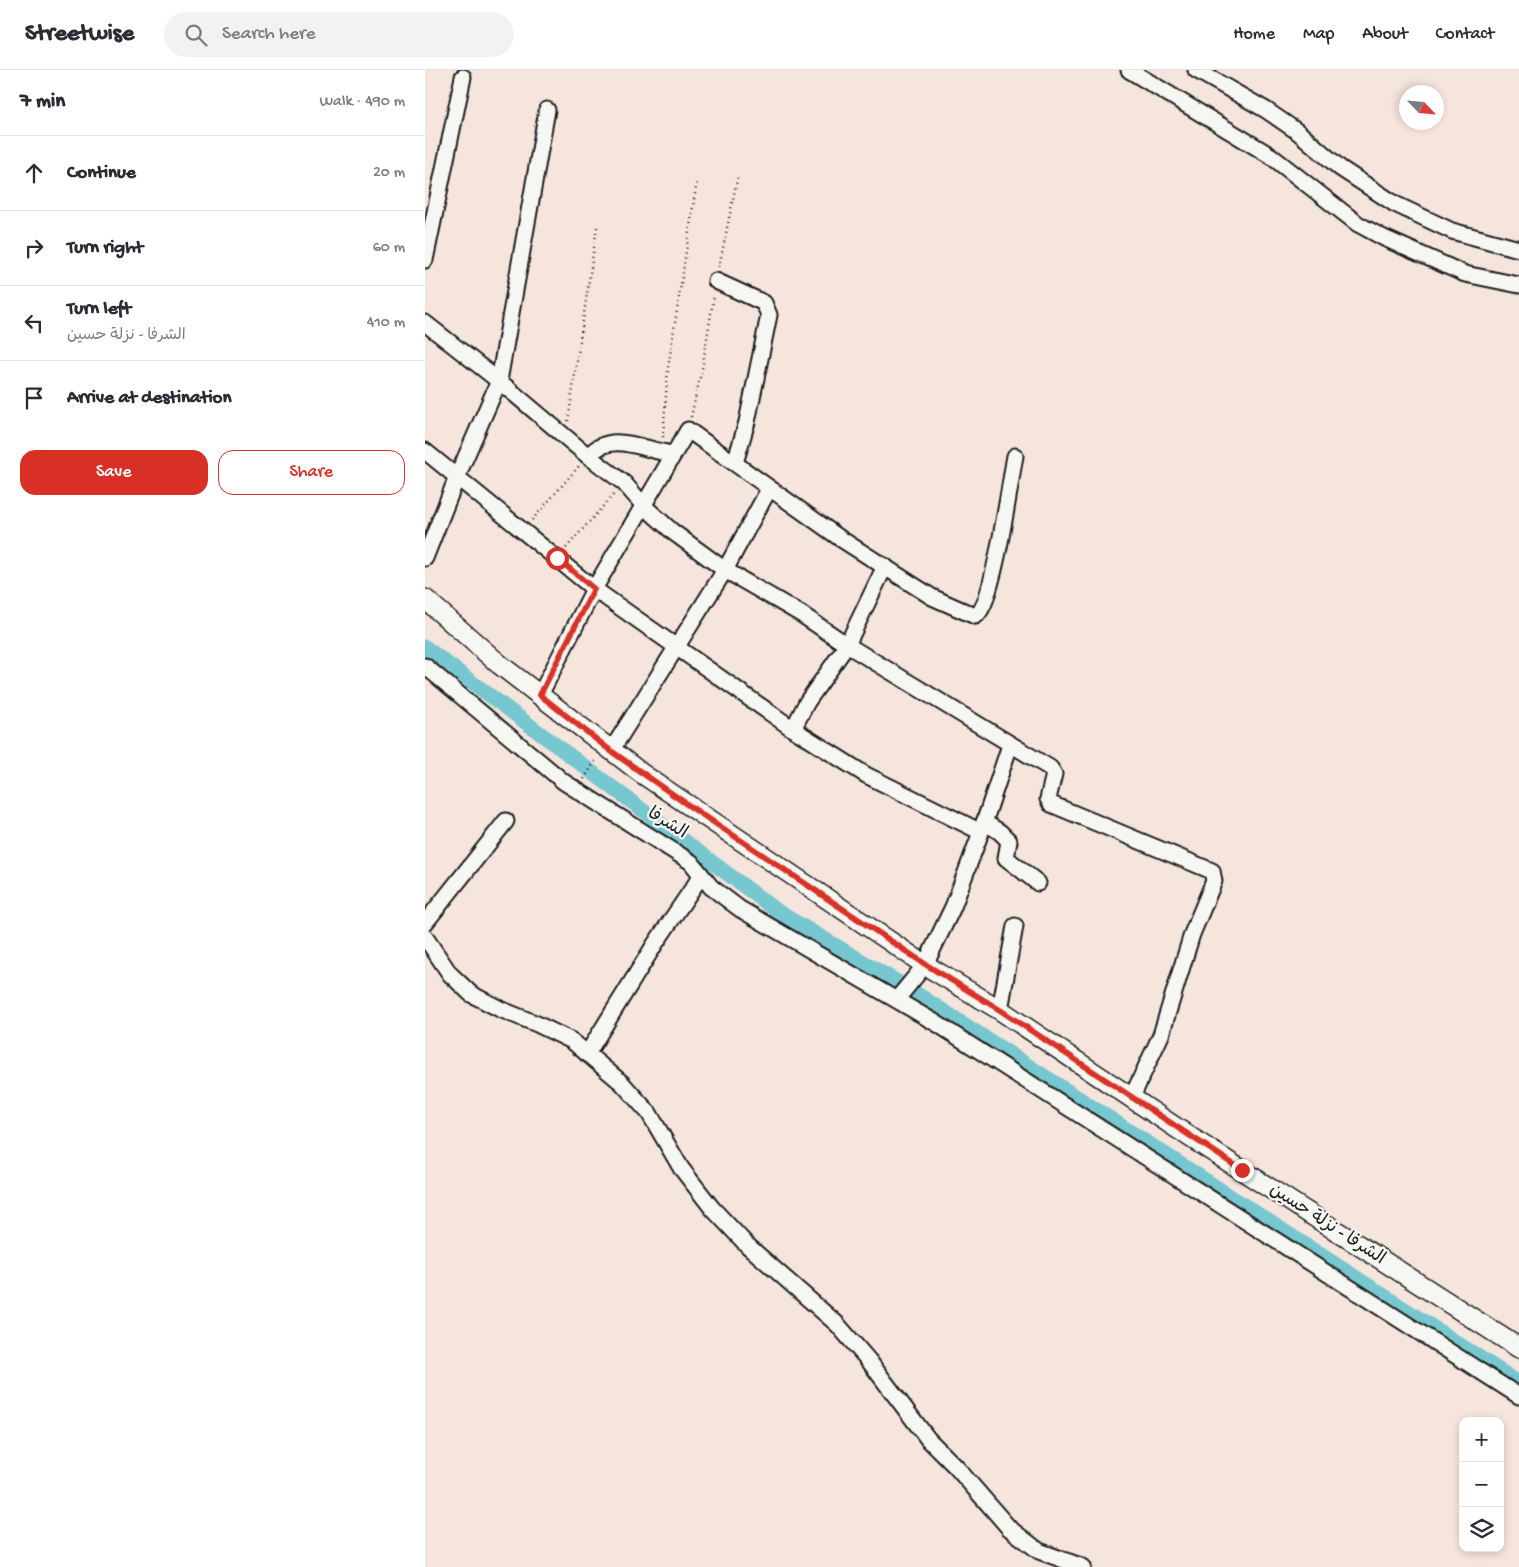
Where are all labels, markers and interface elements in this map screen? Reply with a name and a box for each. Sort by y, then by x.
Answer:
search box [164,12,514,57]
text: Streetwise [25,20,134,49]
icon: search [182,21,210,49]
text: Search here [222,23,316,46]
text: Home [1233,24,1275,45]
text: Map [1303,24,1334,45]
text: About [1362,24,1408,45]
text: Contact [1436,24,1494,45]
north arrow [1399,85,1444,130]
text: 7 min [20,90,65,115]
text: Walk · 490 m [319,93,405,112]
icon: ahead [20,159,48,187]
text: Continue [67,162,136,185]
text: 20 m [373,164,405,183]
icon: right [20,234,48,262]
text: Turn right [67,237,143,260]
text: 60 m [373,239,405,258]
text: Turn left [67,298,131,321]
icon: left [20,309,48,337]
text: 410 m [367,314,405,333]
text: الشرفا - نزلة حسين [67,327,186,346]
icon: arrive [20,384,48,412]
text: Arrive at destination [67,387,231,410]
button: Save [20,450,208,495]
button: Share [218,450,405,495]
route start [546,547,569,570]
street label: الشرفا [643,804,691,844]
route end [1231,1159,1254,1182]
street label: الشرفا - نزلة حسين [1265,1180,1389,1270]
map controls [1459,1417,1504,1552]
button: + [1459,1417,1504,1462]
button: − [1459,1462,1504,1507]
button: layers [1459,1507,1504,1552]

